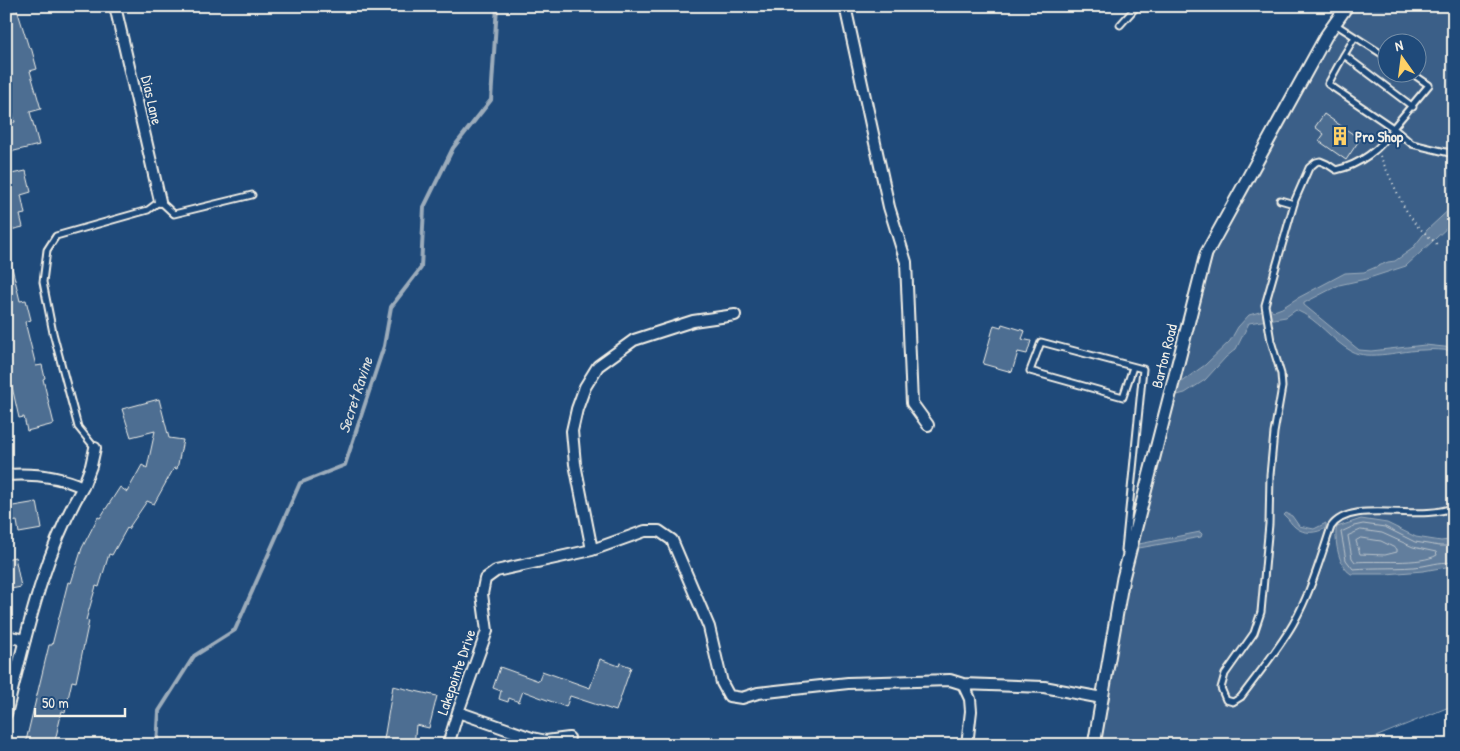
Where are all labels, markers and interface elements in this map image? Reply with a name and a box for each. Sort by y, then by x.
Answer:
north arrow [1378,32,1428,82]
text: N [1393,35,1405,55]
street label: Dias Lane [136,73,168,127]
building icon: Pro Shop [1329,125,1351,147]
place label: Pro Shop [1355,126,1404,148]
street label: Barton Road [1146,322,1182,390]
water label: Secret Ravine [332,354,378,436]
street label: Lakepointe Drive [432,626,480,718]
scale bar [35,686,125,718]
text: 50 m [42,692,69,713]

